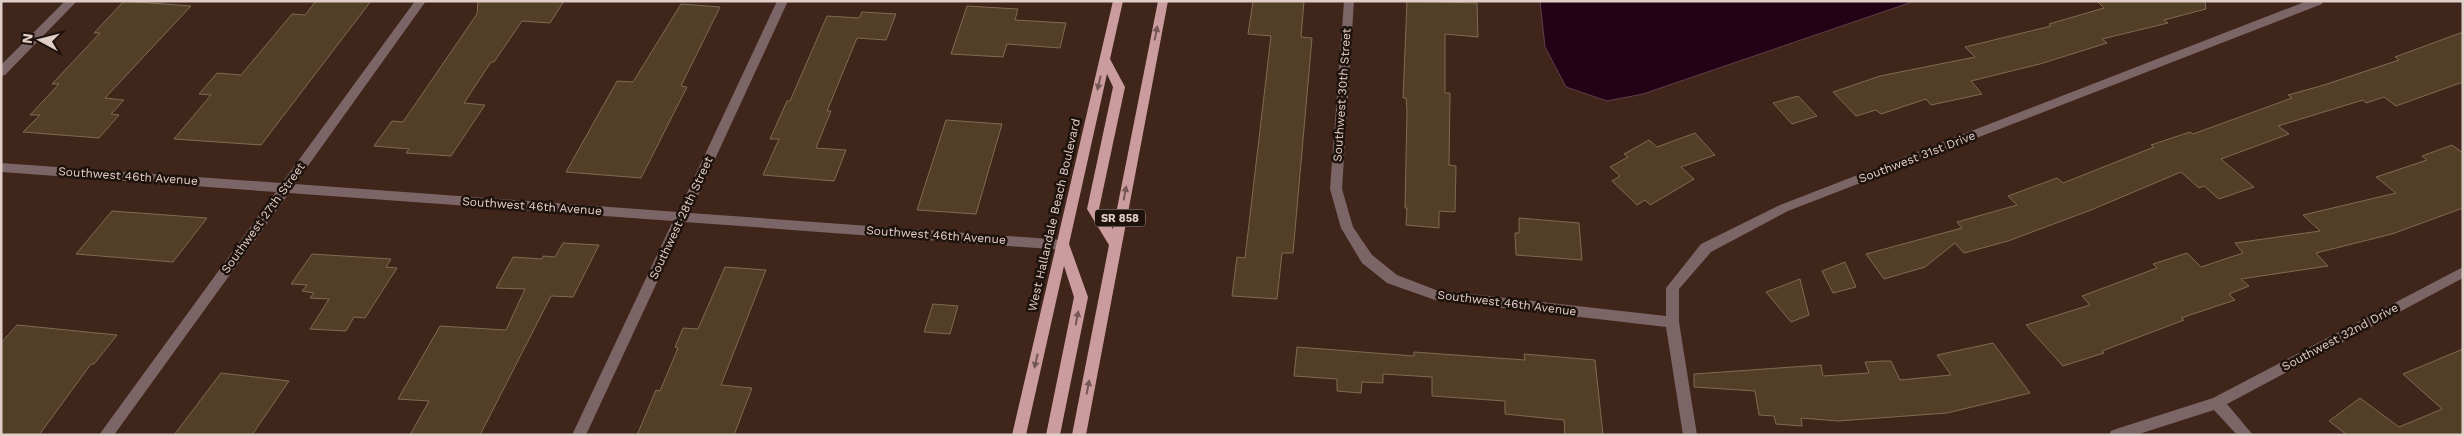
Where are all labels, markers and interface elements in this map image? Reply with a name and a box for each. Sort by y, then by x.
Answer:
north arrow [15,15,65,65]
one-way arrow [1153,25,1161,41]
street label: Southwest 30th Street [1330,28,1354,162]
text: N [19,32,36,45]
one-way arrow [1095,75,1103,90]
street label: West Hallandale Beach Boulevard [1025,117,1083,313]
street label: Southwest 31st Drive [1857,128,1977,186]
street label: Southwest 28th Street [646,154,716,282]
street label: Southwest 27th Street [218,160,308,276]
street label: Southwest 46th Avenue [58,164,198,188]
one-way arrow [1121,185,1129,200]
street label: Southwest 46th Avenue [462,194,602,218]
road number: SR 858 [1095,210,1145,227]
street label: Southwest 46th Avenue [866,223,1006,247]
street label: Southwest 46th Avenue [1437,288,1577,318]
street label: Southwest 32nd Drive [2279,300,2401,374]
one-way arrow [1073,310,1081,326]
one-way arrow [1032,353,1040,368]
one-way arrow [1084,379,1092,394]

